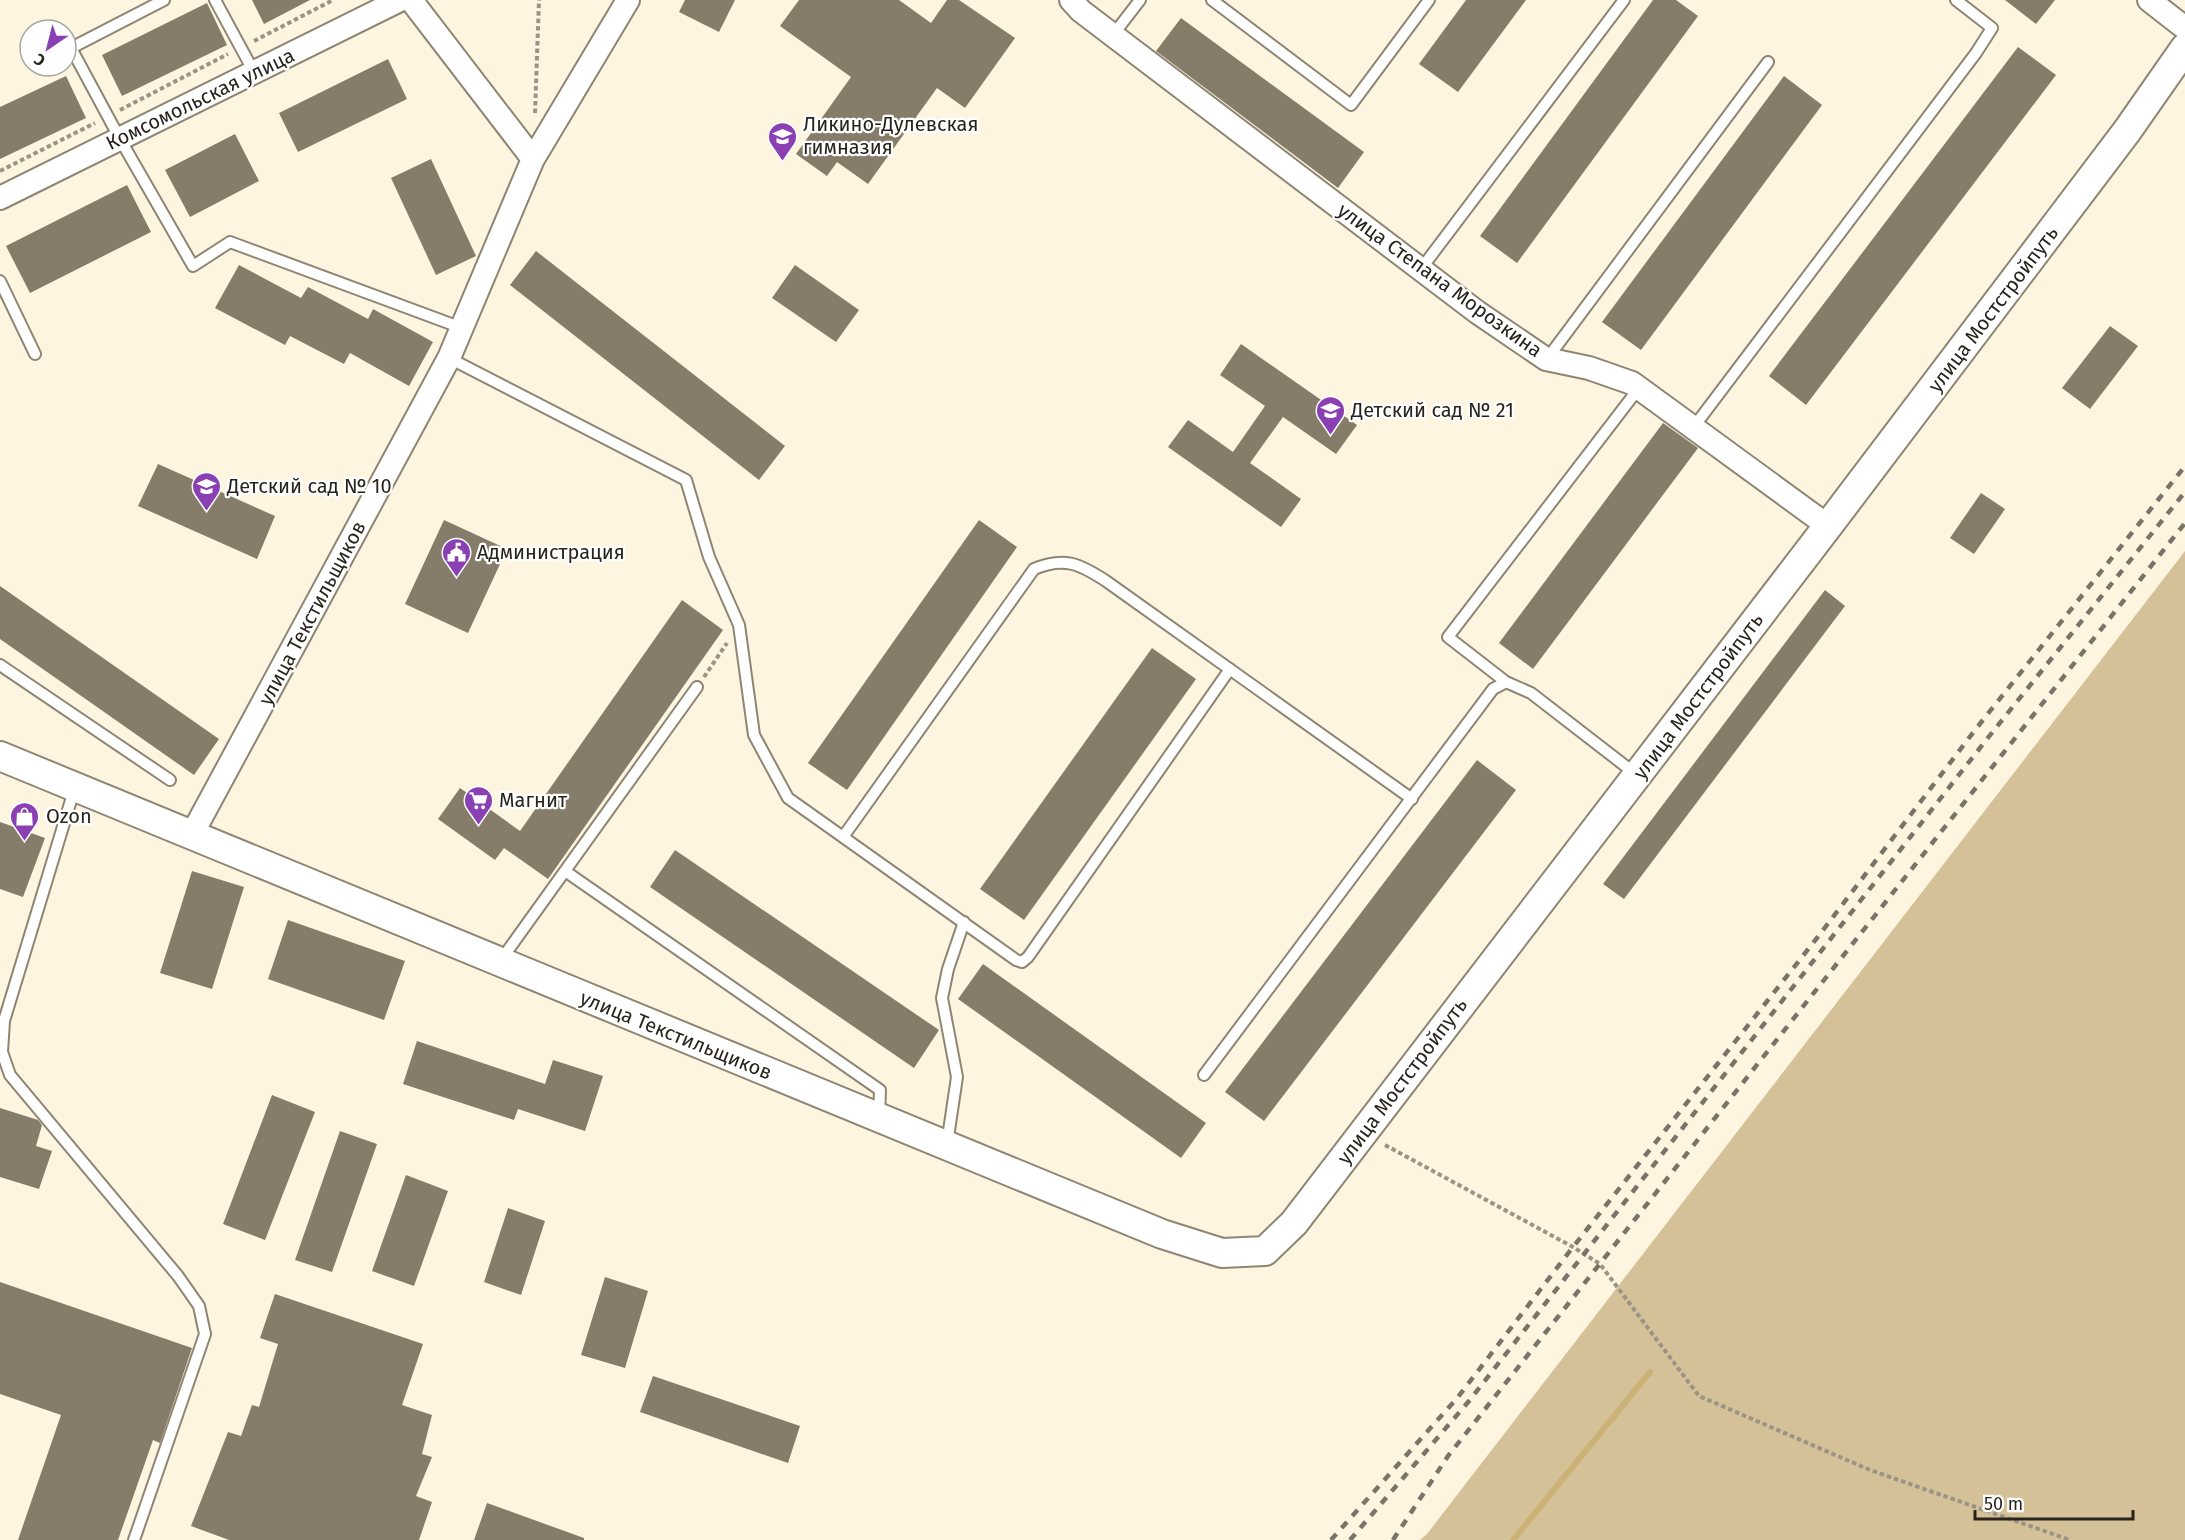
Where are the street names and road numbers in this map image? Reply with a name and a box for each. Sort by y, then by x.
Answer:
street label: Комсомольская улица [102,43,298,155]
street label: улица Степана Морозкина [1333,198,1547,362]
street label: улица Мостстройпуть [1923,221,2063,397]
street label: улица Текстильщиков [253,517,371,709]
street label: улица Мостстройпуть [1628,608,1768,784]
street label: улица Текстильщиков [577,986,775,1084]
street label: улица Мостстройпуть [1332,993,1472,1169]

